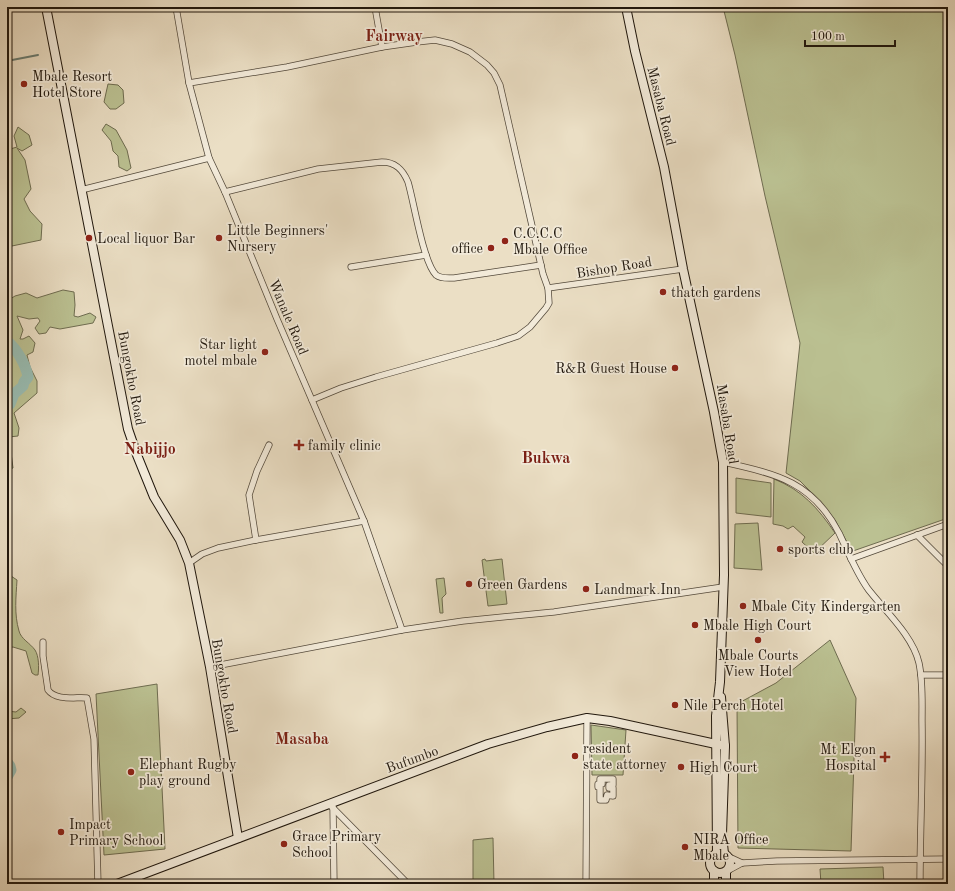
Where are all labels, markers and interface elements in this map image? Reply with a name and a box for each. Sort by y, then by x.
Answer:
scale bar [805,22,895,48]
district label: Fairway [365,29,423,45]
text: 100 m [811,31,845,43]
street label: Masaba Road [644,65,678,147]
place label: Mbale Resort Hotel Store [32,70,112,100]
marker: Mbale Resort Hotel Store [19,79,29,89]
place label: Little Beginners' Nursery [227,224,328,254]
place label: C.C.C.C Mbale Office [513,227,587,257]
place label: Local liquor Bar [97,232,195,246]
marker: Local liquor Bar [84,233,94,243]
marker: Little Beginners' Nursery [214,233,224,243]
marker: C.C.C.C Mbale Office [500,236,510,246]
place label: office [451,242,483,256]
marker: office [486,243,496,253]
street label: Bishop Road [575,255,653,281]
street label: Wanale Road [266,278,310,357]
place label: thatch gardens [671,286,761,300]
marker: thatch gardens [658,287,668,297]
street label: Bungokho Road [115,330,147,427]
place label: Star light motel mbale [184,338,257,368]
marker: Star light motel mbale [260,347,270,357]
place label: R&R Guest House [555,362,667,376]
marker: R&R Guest House [670,363,680,373]
street label: Masaba Road [714,383,740,465]
marker: family clinic [293,439,305,451]
place label: family clinic [308,439,381,453]
district label: Nabijjo [124,442,176,458]
district label: Bukwa [522,451,571,467]
place label: sports club [788,543,853,557]
marker: sports club [775,544,785,554]
place label: Green Gardens [477,578,567,592]
marker: Green Gardens [464,579,474,589]
place label: Landmark Inn [594,583,681,597]
marker: Landmark Inn [581,584,591,594]
place label: Mbale City Kindergarten [751,600,901,614]
marker: Mbale City Kindergarten [738,601,748,611]
place label: Mbale High Court [703,619,811,633]
marker: Mbale High Court [690,620,700,630]
marker: Mbale Courts View Hotel [753,635,763,645]
street label: Bungokho Road [209,638,239,735]
place label: Mbale Courts View Hotel [718,649,798,679]
place label: Nile Perch Hotel [683,699,784,713]
marker: Nile Perch Hotel [670,700,680,710]
district label: Masaba [275,732,329,748]
place label: resident state attorney [583,742,668,772]
place label: Mt Elgon Hospital [820,743,876,773]
street label: Bufumbo [384,744,440,776]
marker: resident state attorney [570,751,580,761]
marker: Mt Elgon Hospital [879,751,891,763]
place label: Elephant Rugby play ground [139,758,237,788]
place label: High Court [689,761,757,775]
marker: High Court [676,762,686,772]
marker: Elephant Rugby play ground [126,767,136,777]
place label: Impact Primary School [69,818,163,848]
marker: Impact Primary School [56,827,66,837]
place label: Grace Primary School [292,830,382,860]
place label: NIRA Office Mbale [693,833,768,863]
marker: Grace Primary School [279,839,289,849]
marker: NIRA Office Mbale [680,842,690,852]

